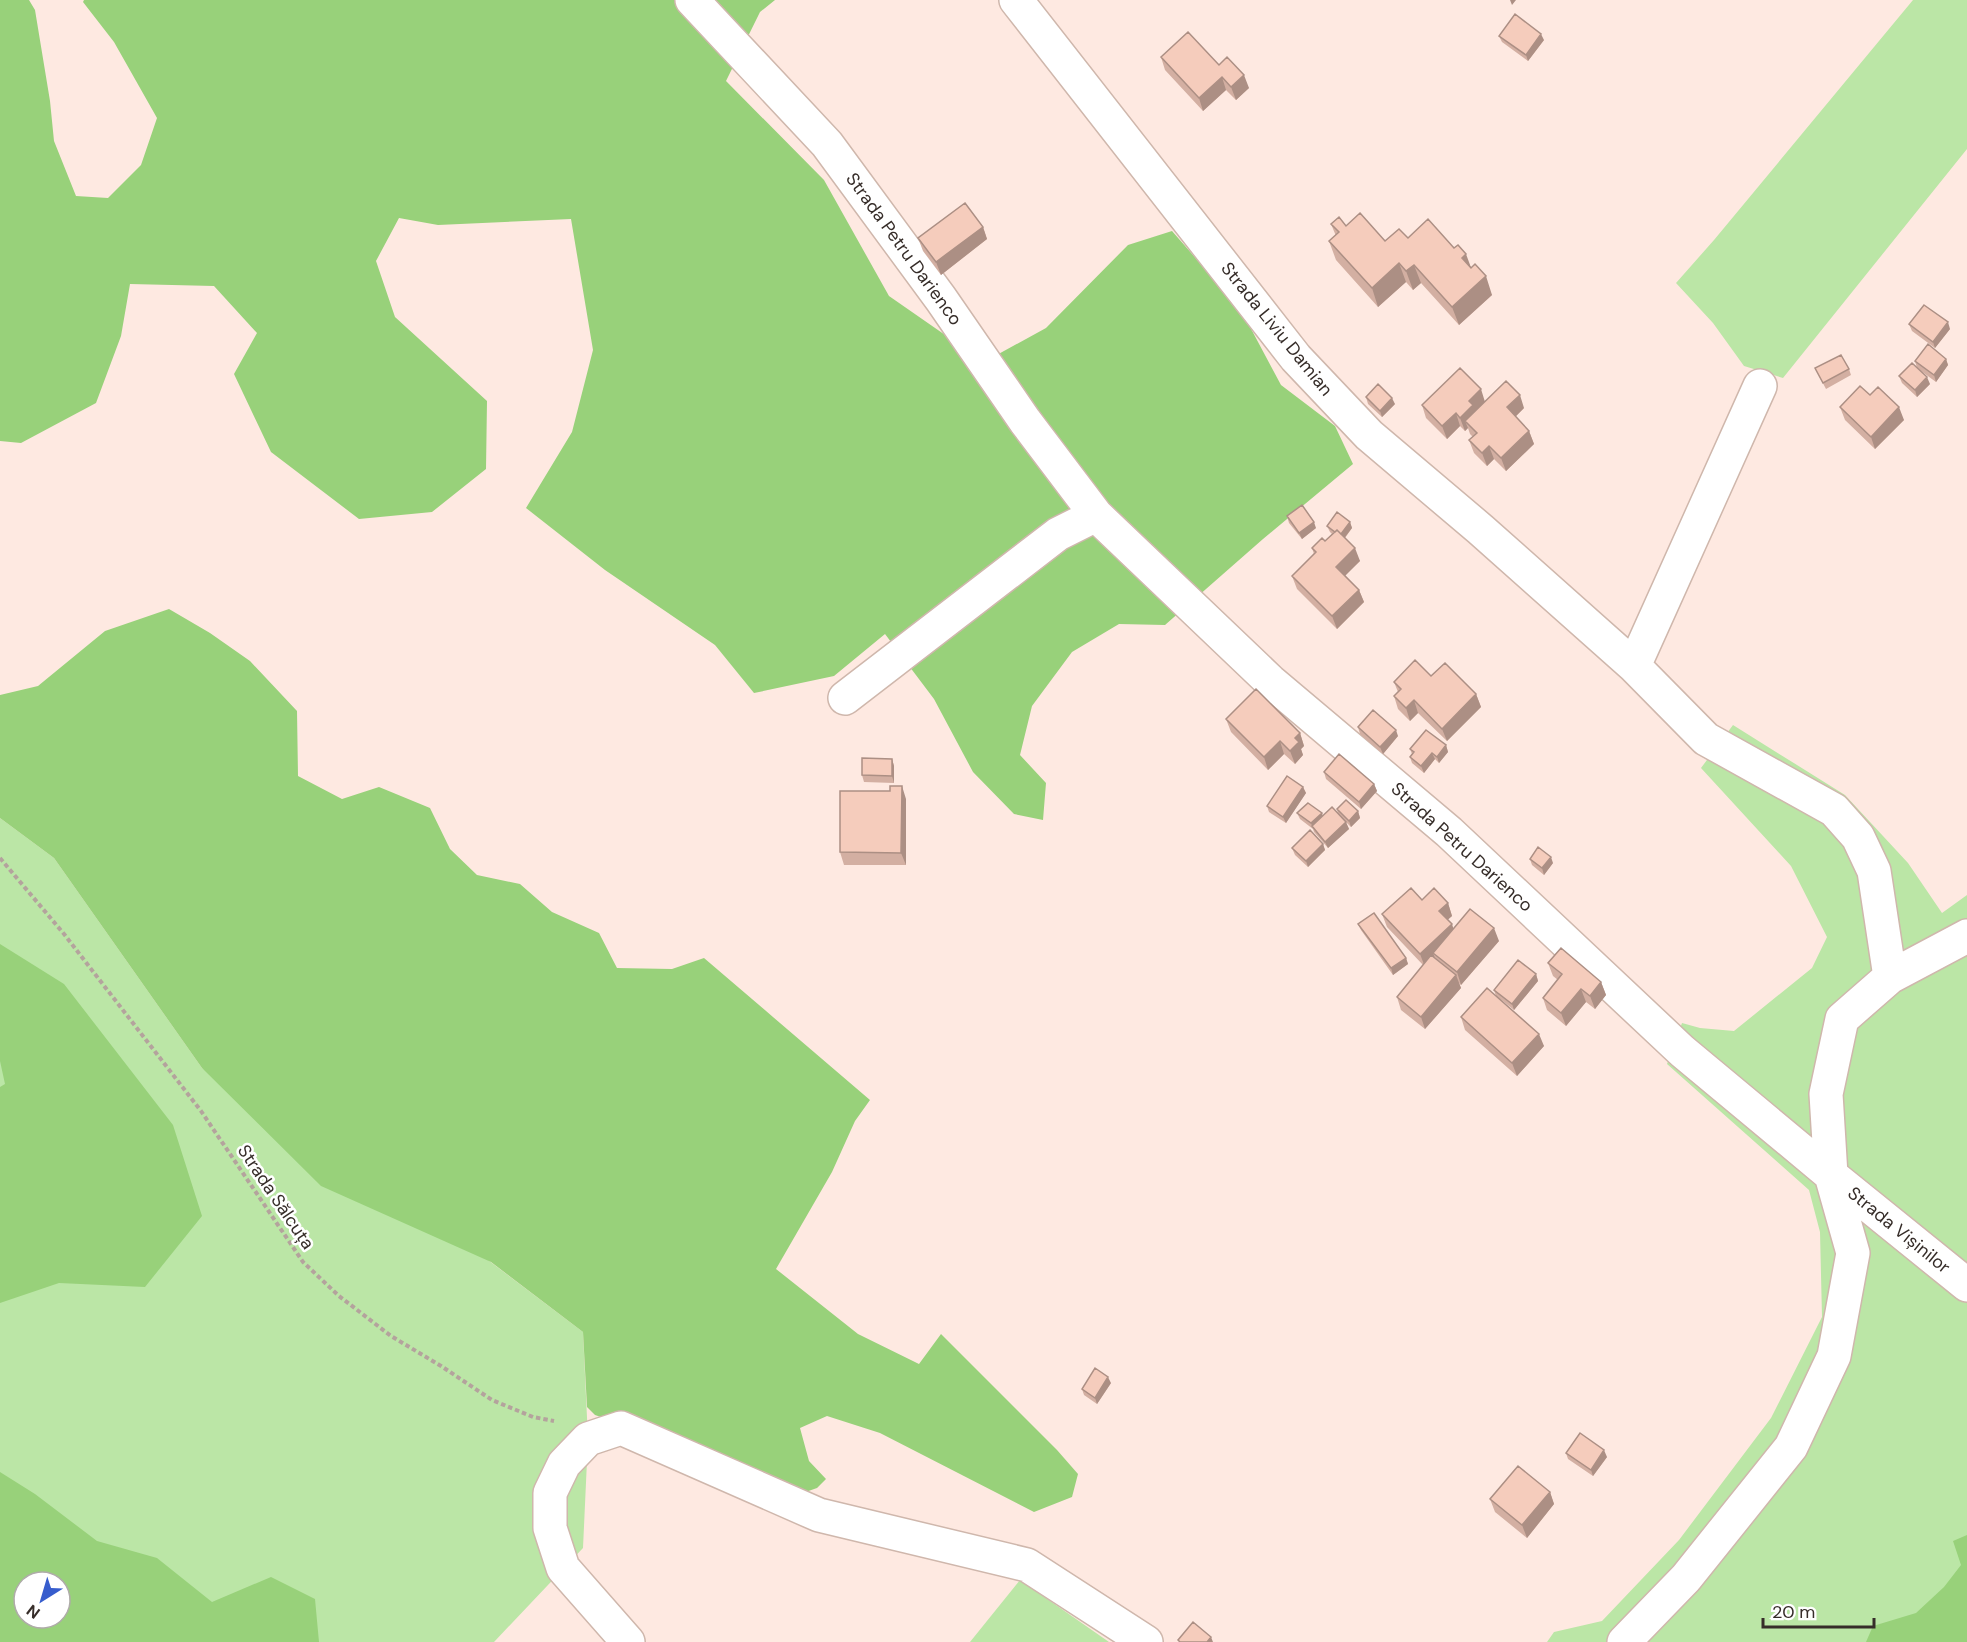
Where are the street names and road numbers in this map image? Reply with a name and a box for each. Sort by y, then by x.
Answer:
street label: Strada Petru Darienco [840,168,968,330]
street label: Strada Liviu Damian [1216,257,1338,401]
street label: Strada Petru Darienco [1386,777,1538,917]
street label: Strada Sălcuța [232,1140,320,1254]
street label: Strada Vișinilor [1843,1181,1956,1279]

